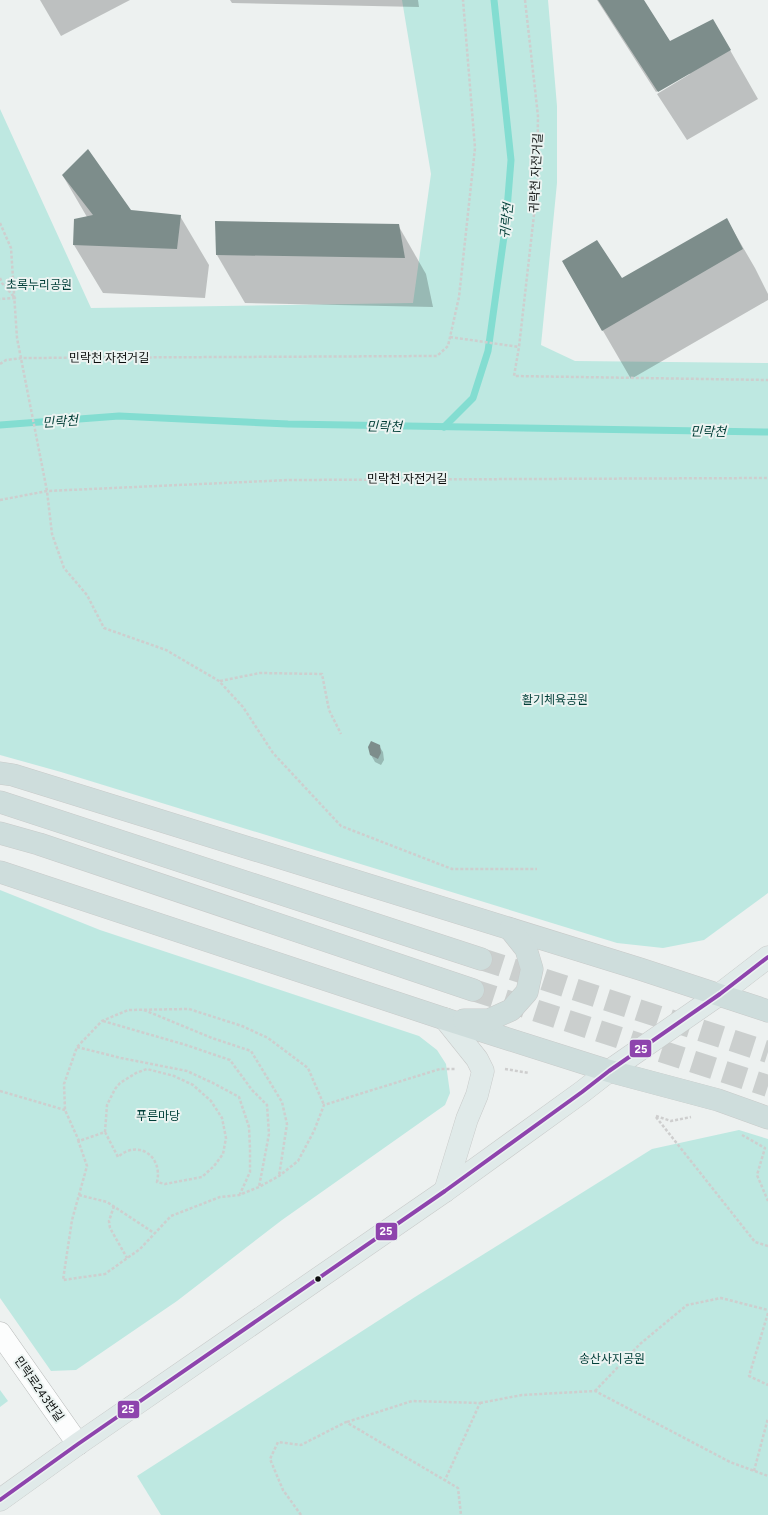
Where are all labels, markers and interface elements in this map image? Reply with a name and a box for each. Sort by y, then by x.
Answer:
street label: 귀락천 자전거길 [527,133,545,213]
water label: 귀락천 [497,201,516,240]
park label: 초록누리공원 [6,278,72,292]
street label: 민락천 자전거길 [69,351,149,365]
water label: 민락천 [42,413,79,430]
water label: 민락천 [366,419,403,434]
water label: 민락천 [690,424,727,439]
street label: 민락천 자전거길 [367,472,447,486]
park label: 활기체육공원 [522,693,588,707]
line badge: 25 [629,1039,652,1058]
text: 25 [635,1043,647,1056]
park label: 푸른마당 [136,1109,180,1123]
line badge: 25 [375,1222,398,1241]
text: 25 [380,1225,392,1238]
unlabelled marker [313,1274,323,1284]
park label: 송산사지공원 [579,1352,645,1366]
street label: 민락로243번길 [12,1354,66,1424]
line badge: 25 [117,1400,140,1419]
text: 25 [122,1403,134,1416]

